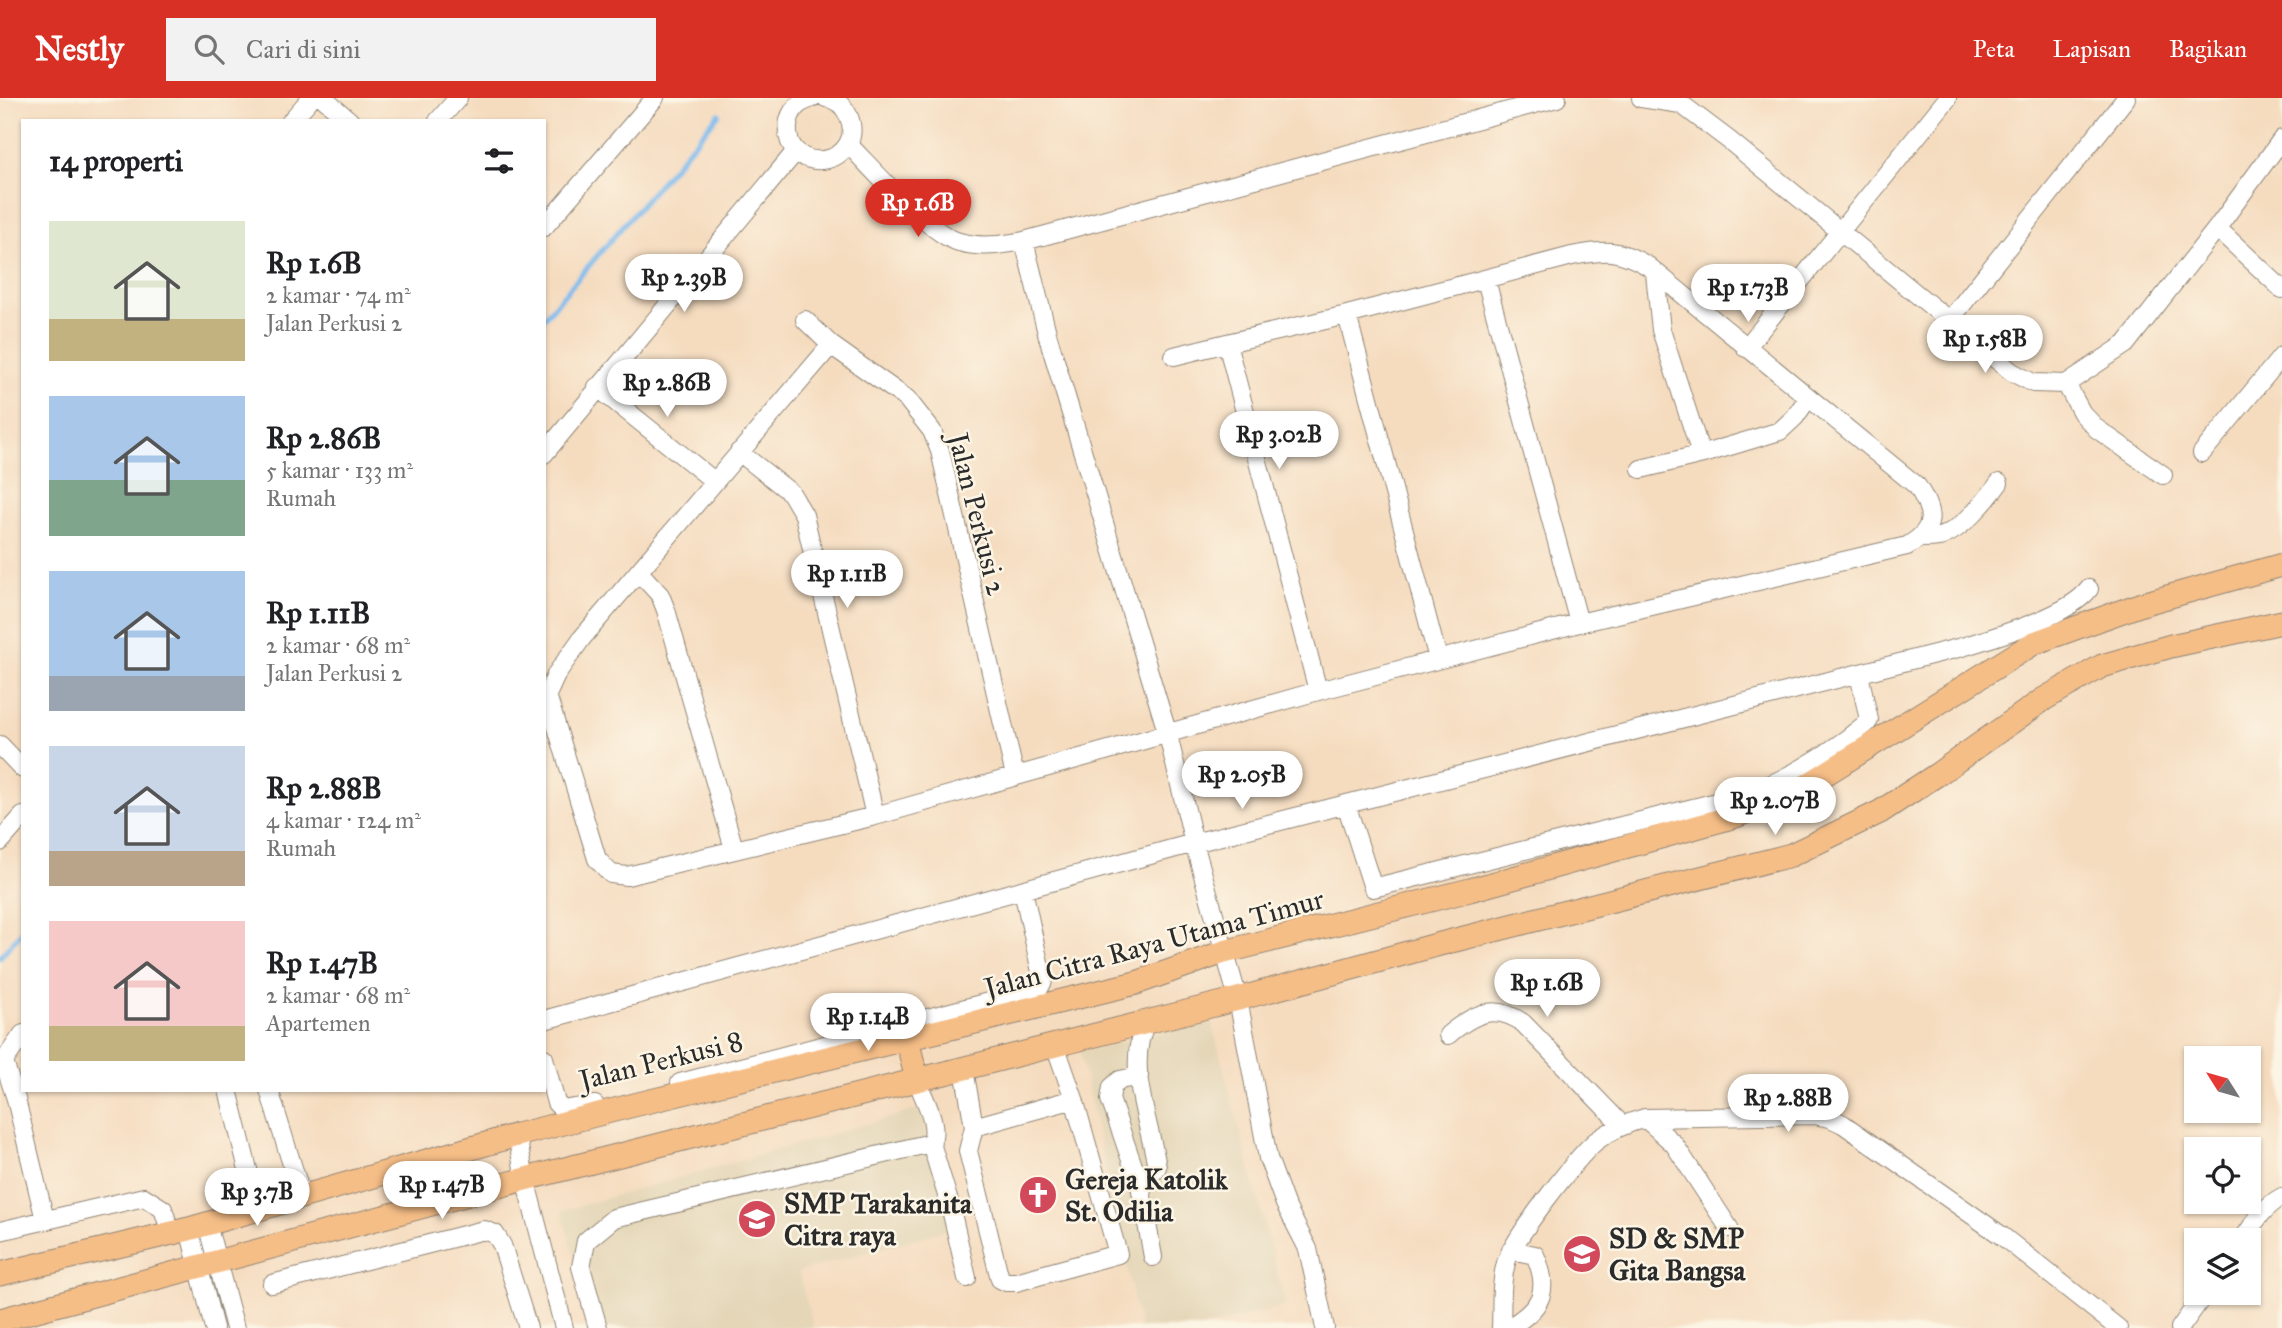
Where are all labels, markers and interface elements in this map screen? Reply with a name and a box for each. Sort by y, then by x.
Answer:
search box [166,18,656,81]
text: Nestly [35,29,124,69]
icon: search [190,30,228,68]
text: Cari di sini [246,33,361,65]
text: Peta [1973,34,2015,64]
text: Lapisan [2053,34,2131,64]
text: Bagikan [2169,34,2247,64]
icon: filters [480,142,518,180]
text: 14 properti [49,143,183,179]
pin: Rp 1.6B [853,180,983,239]
text: Rp 1.6B [881,188,955,216]
text: Rp 1.6B [266,245,362,281]
icon: home [105,249,189,333]
pin: Rp 2.39B [612,254,756,314]
text: Rp 2.39B [641,263,727,291]
pin: Rp 1.73B [1676,264,1820,324]
text: Rp 1.73B [1707,273,1789,301]
text: 2 kamar · 74 m² [266,281,411,309]
text: Jalan Perkusi 2 [266,309,402,337]
pin: Rp 1.58B [1913,316,2057,375]
text: Rp 1.58B [1943,324,2027,352]
pin: Rp 2.86B [595,360,739,419]
text: Rp 2.86B [623,368,711,396]
pin: Rp 3.02B [1207,412,1351,471]
text: Rp 2.86B [266,420,381,456]
text: Rp 3.02B [1236,420,1322,448]
icon: home [105,424,189,508]
street label: Jalan Perkusi 2 [940,426,1015,599]
text: 5 kamar · 133 m² [266,456,413,484]
text: Rumah [266,484,336,512]
pin: Rp 1.11B [775,550,919,610]
text: Rp 1.11B [807,559,887,587]
text: Rp 1.11B [266,595,370,631]
icon: home [105,599,189,683]
text: 2 kamar · 68 m² [266,631,410,659]
text: Jalan Perkusi 2 [266,659,402,687]
pin: Rp 2.05B [1170,752,1314,811]
text: Rp 2.05B [1198,760,1286,788]
text: Rp 2.88B [266,770,382,806]
icon: home [105,774,189,858]
pin: Rp 2.07B [1703,778,1847,837]
text: Rp 2.07B [1730,786,1820,814]
text: 4 kamar · 124 m² [266,806,421,834]
text: Rumah [266,834,336,862]
street label: Jalan Citra Raya Utama Timur [978,881,1328,1006]
text: Rp 1.47B [266,945,378,981]
icon: home [105,949,189,1033]
pin: Rp 1.6B [1482,960,1612,1019]
text: Rp 1.6B [1510,968,1584,996]
text: 2 kamar · 68 m² [266,981,410,1009]
pin: Rp 1.14B [796,993,940,1053]
text: Rp 1.14B [826,1002,910,1030]
text: Apartemen [266,1009,370,1037]
street label: Jalan Perkusi 8 [573,1023,746,1098]
north arrow [2184,1046,2261,1124]
map controls [2184,1046,2261,1305]
pin: Rp 2.88B [1716,1074,1860,1134]
text: Rp 2.88B [1744,1083,1832,1111]
button: locate [2184,1137,2261,1214]
pin: Rp 1.47B [370,1162,514,1221]
place label: Gereja Katolik St. Odilia [1065,1162,1229,1229]
pin: Rp 3.7B [192,1168,322,1228]
text: Rp 1.47B [399,1170,485,1198]
church icon: Gereja Katolik St. Odilia [1017,1174,1059,1216]
text: Rp 3.7B [221,1177,293,1205]
place label: SMP Tarakanita Citra raya [784,1186,973,1253]
school or university icon: SMP Tarakanita Citra raya [736,1198,778,1240]
place label: SD & SMP Gita Bangsa [1609,1221,1747,1288]
button: layers [2184,1228,2261,1305]
school or university icon: SD & SMP Gita Bangsa [1561,1233,1603,1275]

